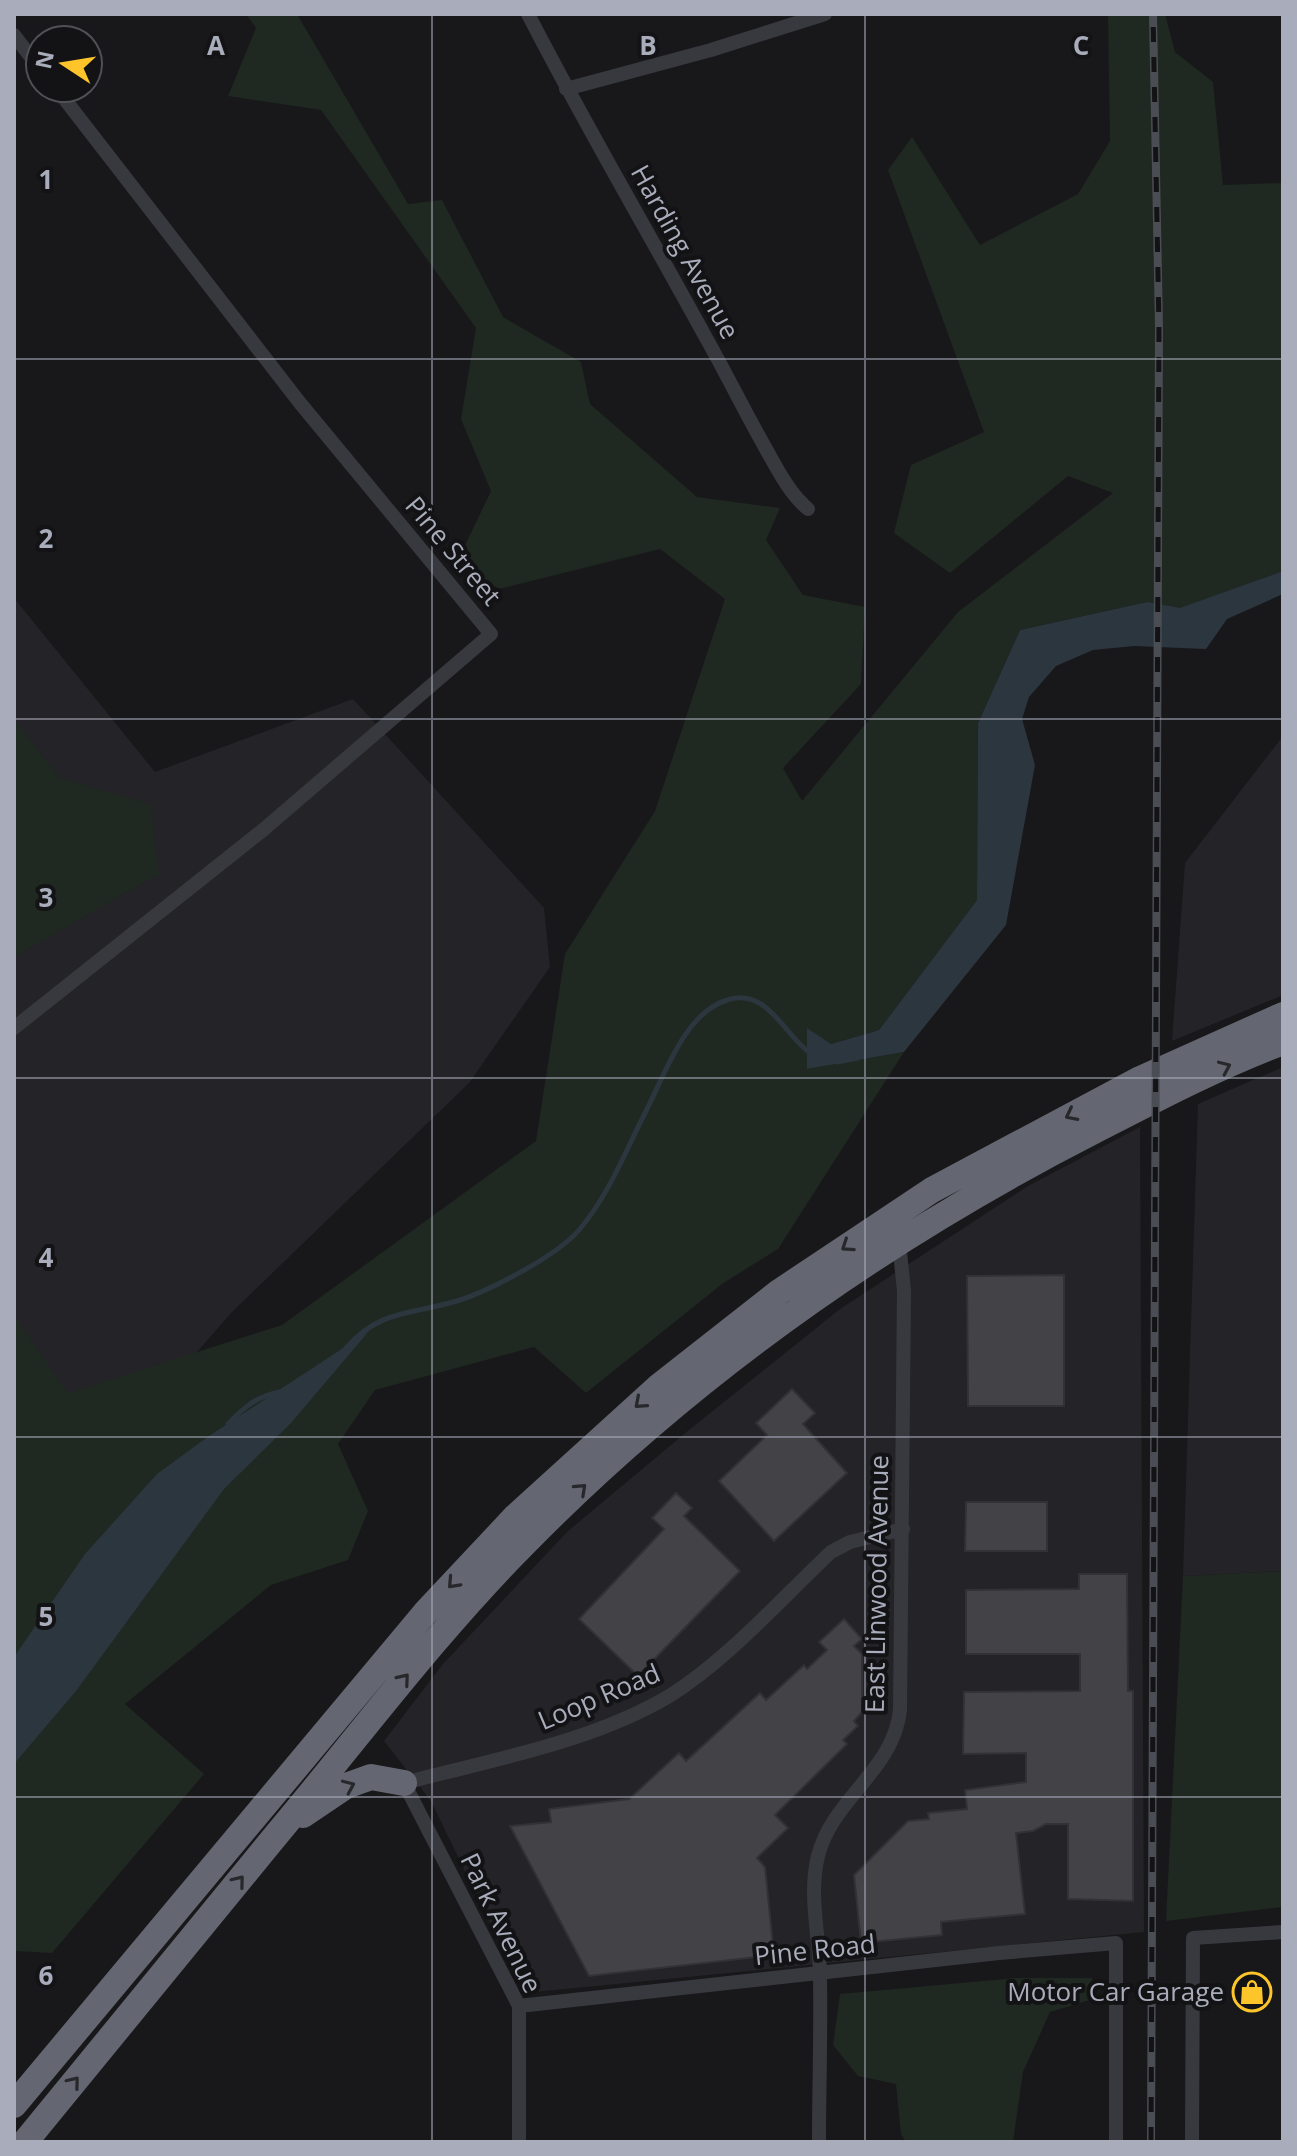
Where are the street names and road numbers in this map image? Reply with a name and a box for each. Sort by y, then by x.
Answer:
street label: Harding Avenue [623,158,749,345]
street label: Pine Street [398,488,510,613]
street label: East Linwood Avenue [856,1455,896,1713]
street label: Loop Road [532,1654,665,1738]
street label: Park Avenue [452,1847,551,1999]
street label: Pine Road [753,1925,877,1973]

